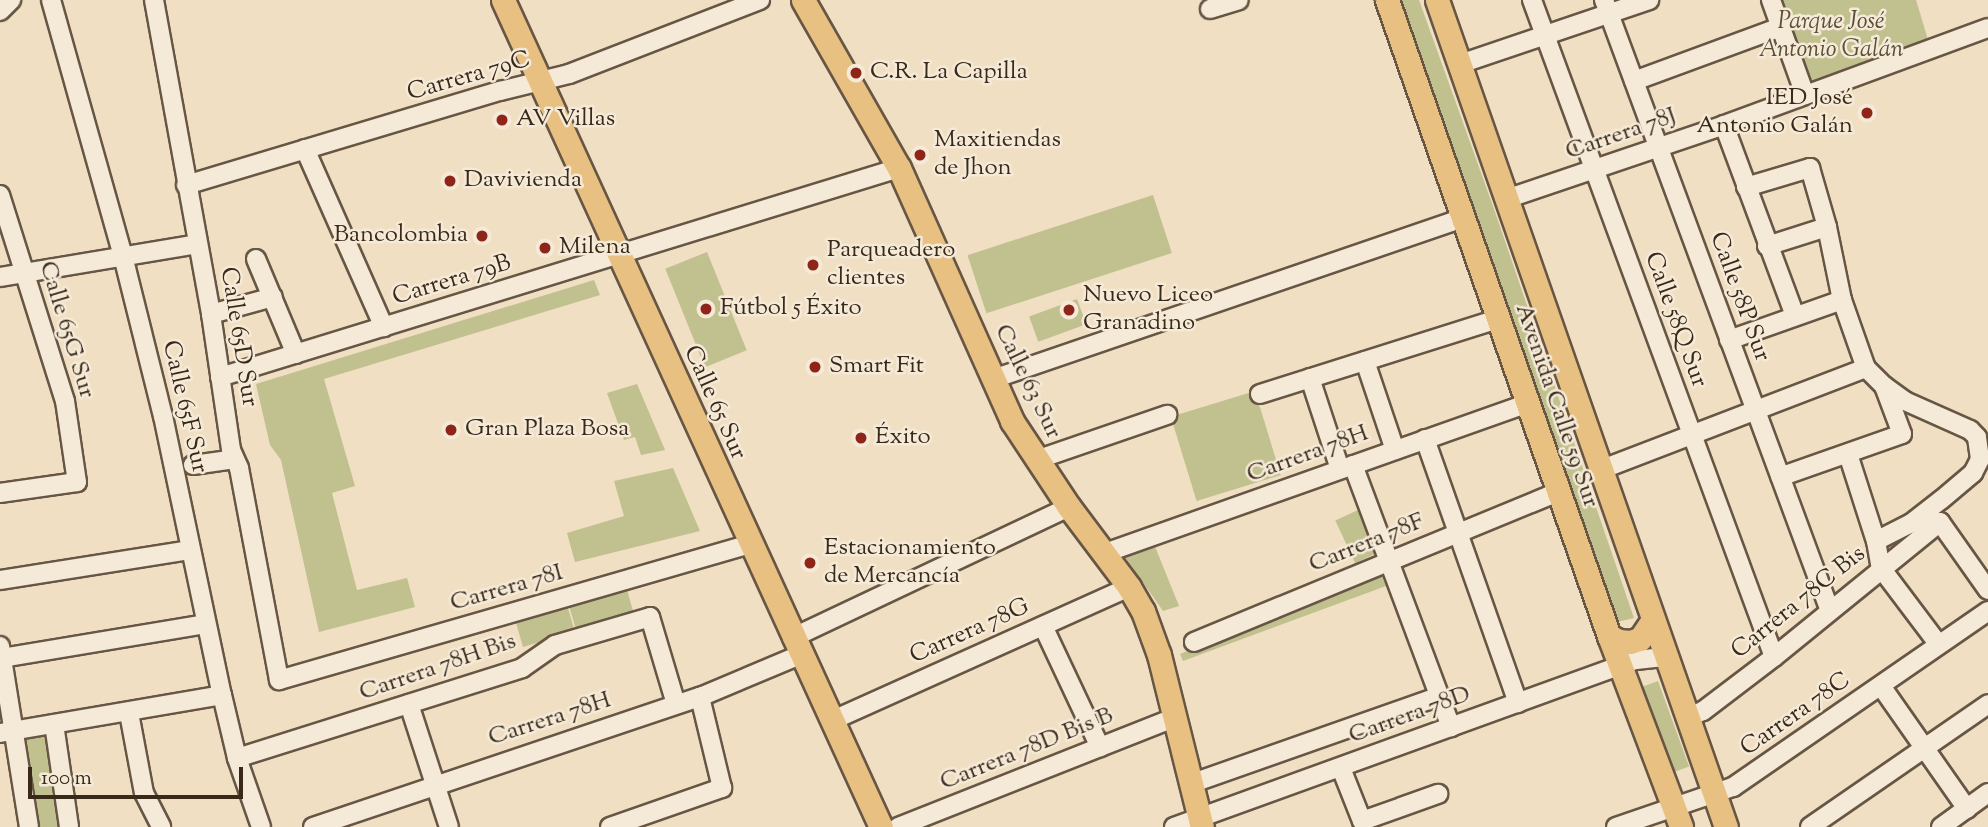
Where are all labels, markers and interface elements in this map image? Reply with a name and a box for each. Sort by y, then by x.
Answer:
park label: Parque José Antonio Galán [1759,9,1903,65]
street label: Carrera 79C [404,46,534,108]
place label: C.R. La Capilla [870,59,1028,87]
marker: C.R. La Capilla [848,65,864,81]
place label: IED José Antonio Galán [1696,85,1853,141]
street label: Carrera 78J [1562,103,1680,167]
marker: IED José Antonio Galán [1859,105,1875,121]
place label: AV Villas [516,106,615,134]
marker: AV Villas [494,112,510,128]
place label: Maxitiendas de Jhon [934,127,1061,183]
marker: Maxitiendas de Jhon [912,147,928,163]
place label: Davivienda [464,167,582,195]
marker: Davivienda [442,173,458,189]
place label: Bancolombia [334,222,468,250]
marker: Bancolombia [474,228,490,244]
street label: Calle 58P Sur [1702,228,1776,366]
place label: Milena [559,234,631,262]
place label: Parqueadero clientes [827,237,955,293]
marker: Milena [537,240,553,256]
street label: Calle 58Q Sur [1637,248,1713,392]
street label: Carrera 79B [389,249,515,313]
marker: Parqueadero clientes [805,257,821,273]
street label: Calle 65G Sur [32,258,100,402]
street label: Calle 65D Sur [213,265,263,409]
place label: Nuevo Liceo Granadino [1083,282,1213,338]
place label: Fútbol 5 Éxito [720,295,862,323]
street label: Avenida Calle 59 Sur [1508,300,1604,512]
marker: Fútbol 5 Éxito [698,301,714,317]
marker: Nuevo Liceo Granadino [1061,302,1077,318]
street label: Calle 63 Sur [987,320,1067,444]
street label: Calle 65F Sur [155,338,213,476]
street label: Calle 65 Sur [676,341,752,465]
place label: Smart Fit [829,353,924,381]
marker: Smart Fit [807,359,823,375]
place label: Gran Plaza Bosa [465,416,629,444]
street label: Carrera 78H [1243,420,1373,490]
marker: Gran Plaza Bosa [443,422,459,438]
place label: Éxito [875,424,931,452]
marker: Éxito [853,430,869,446]
street label: Carrera 78F [1305,508,1429,580]
place label: Estacionamiento de Mercancía [824,535,996,591]
street label: Carrera 78C Bis [1726,540,1872,666]
marker: Estacionamiento de Mercancía [802,555,818,571]
street label: Carrera 78I [447,559,567,619]
street label: Carrera 78G [906,593,1034,671]
street label: Carrera 78H Bis [356,628,520,708]
street label: Carrera 78C [1736,667,1856,763]
street label: Carrera 78D [1345,681,1475,751]
street label: Carrera 78H [485,687,615,753]
street label: Carrera 78D Bis B [936,702,1118,798]
scale bar [32,754,247,798]
text: 100 m [41,764,92,794]

